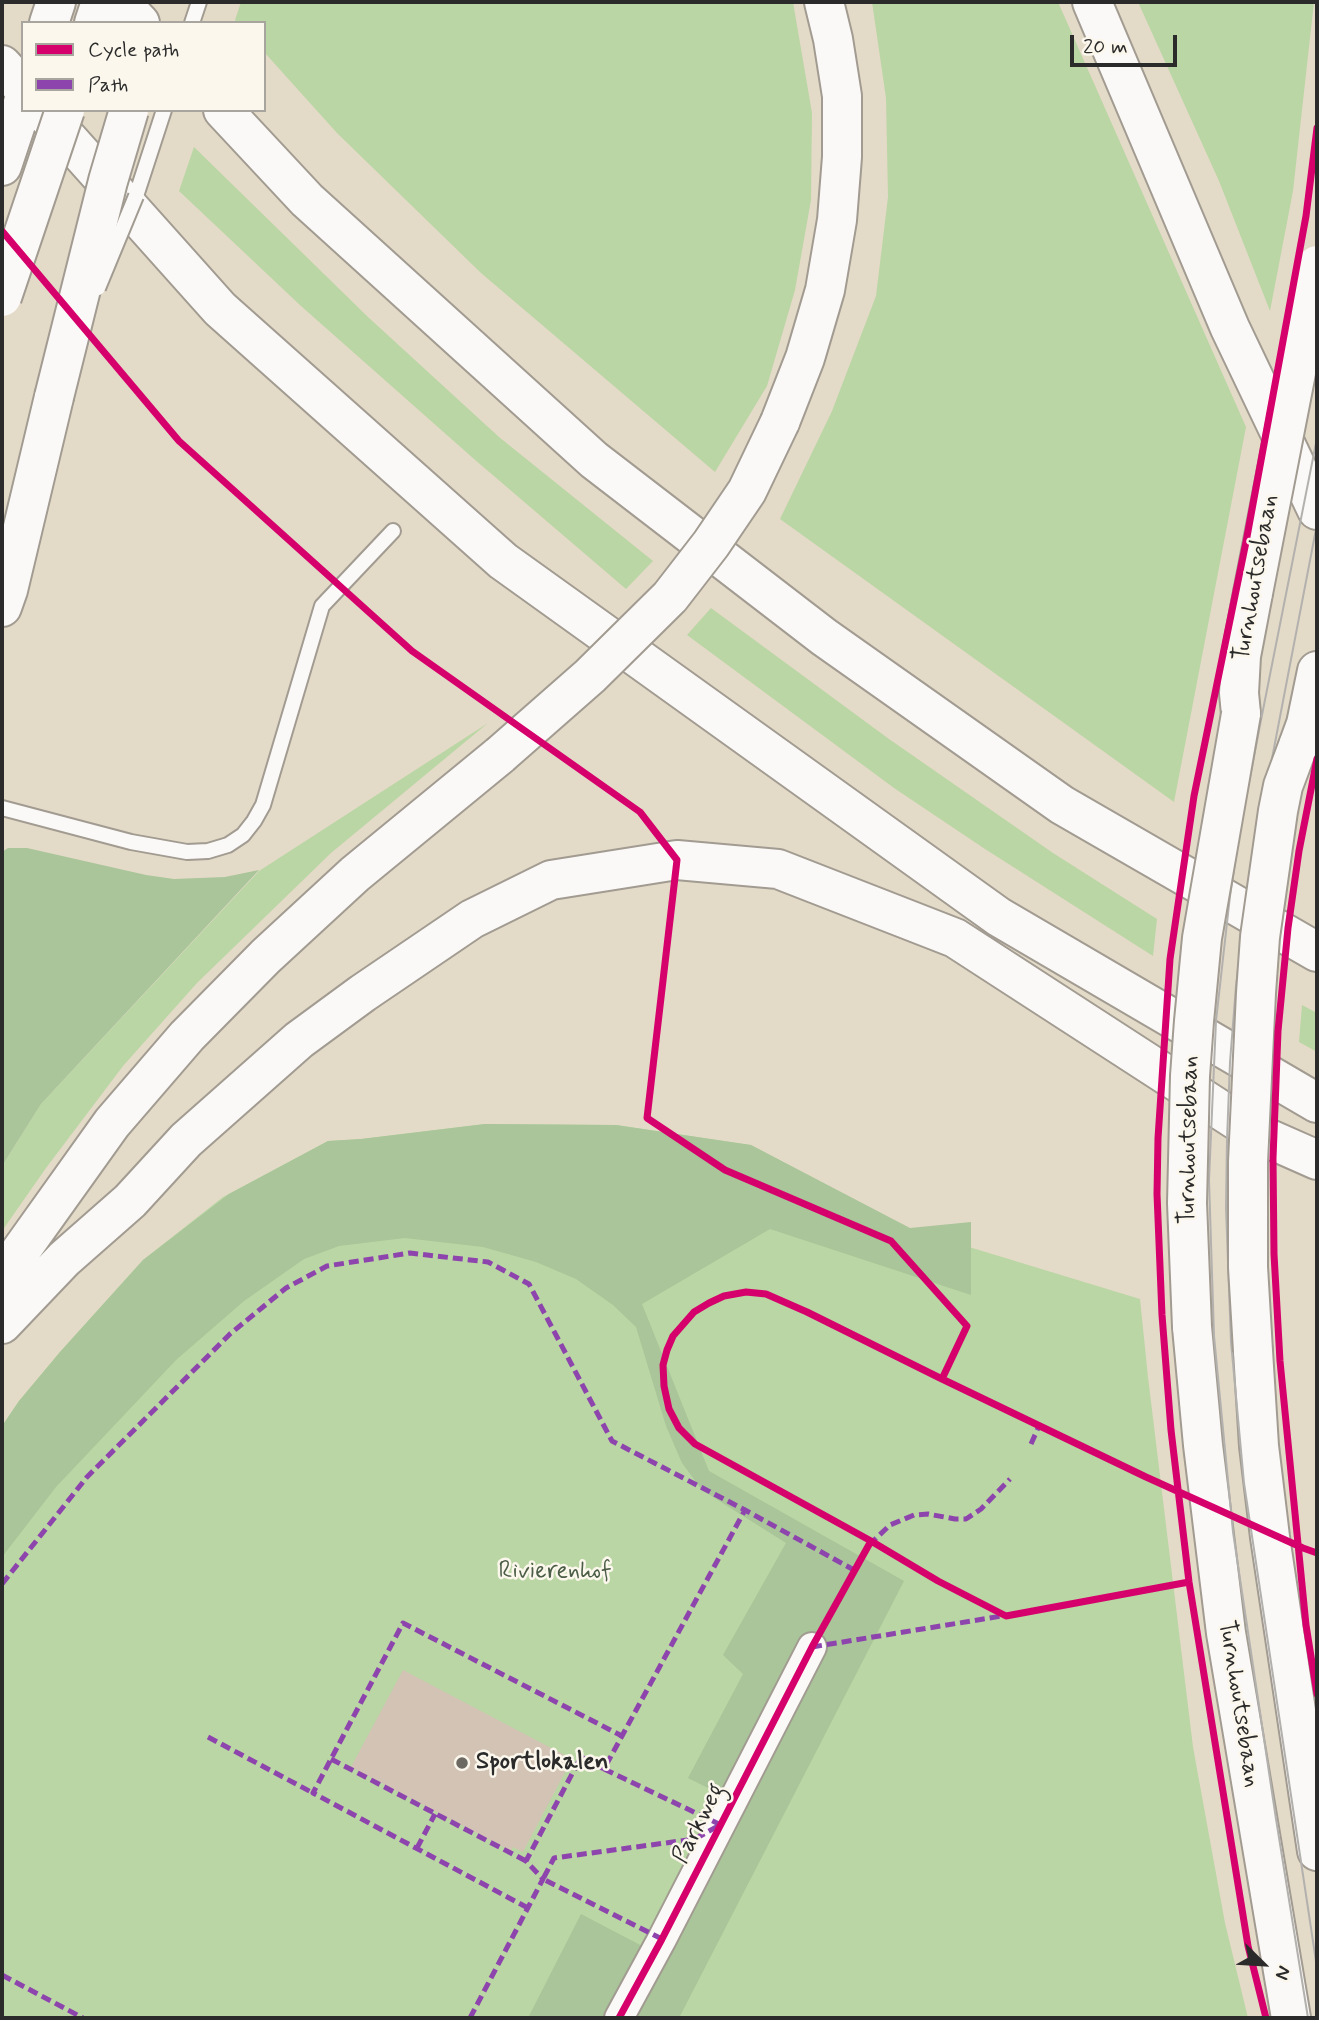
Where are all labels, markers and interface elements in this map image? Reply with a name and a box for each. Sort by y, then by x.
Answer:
legend [21,21,266,112]
scale bar [1074,21,1181,65]
text: 20 m [1083,33,1128,61]
text: Cycle path [88,36,179,64]
text: Path [88,71,128,99]
street label: Turnhoutsebaan [1228,492,1286,664]
street label: Turnhoutsebaan [1174,1055,1206,1225]
park label: Rivierenhof [499,1558,611,1586]
street label: Turnhoutsebaan [1211,1618,1265,1790]
place label: Sportlokalen [476,1749,609,1777]
marker: Sportlokalen [454,1755,470,1771]
street label: Parkweg [668,1779,732,1869]
north arrow [1228,1929,1298,1999]
text: N [1269,1962,1297,1984]

